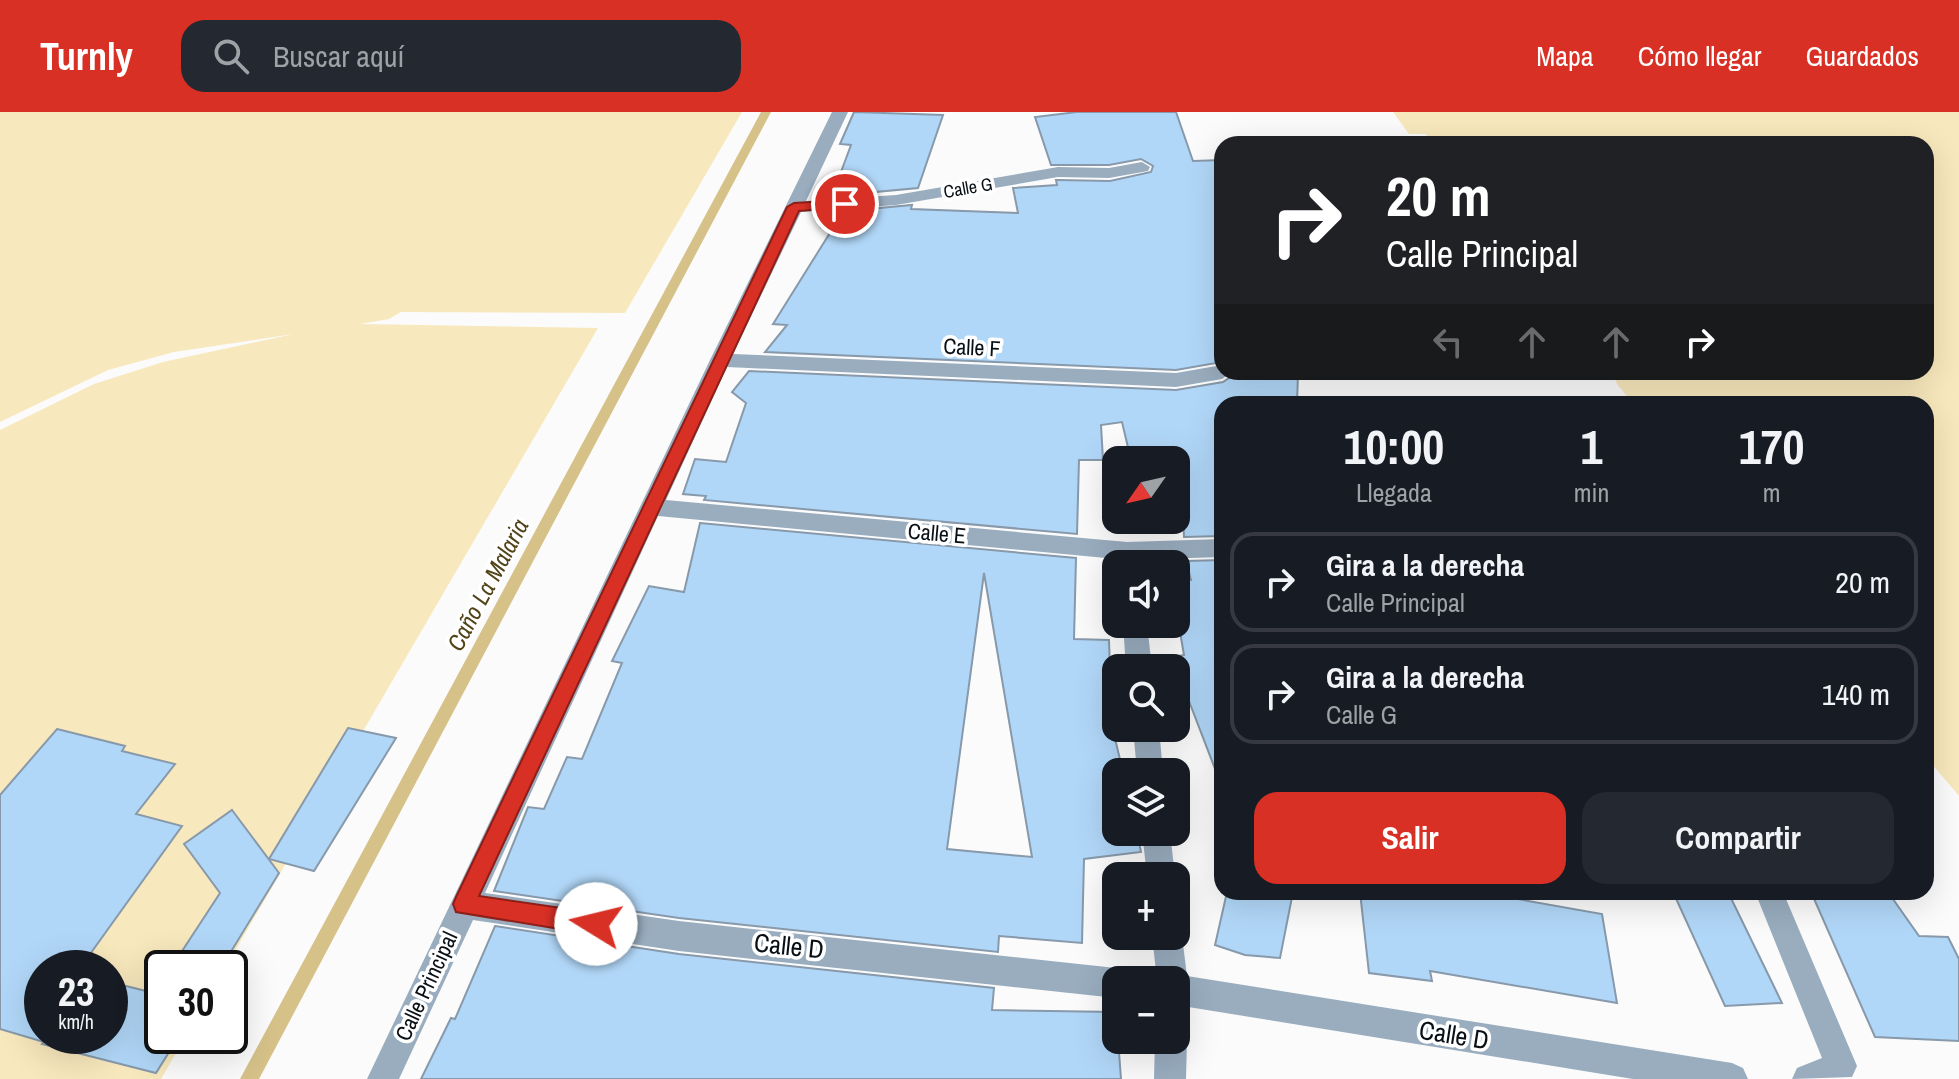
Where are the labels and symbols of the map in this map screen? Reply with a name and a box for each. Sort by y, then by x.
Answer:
pin [811,170,879,238]
street label: Calle G [942,171,994,204]
street label: Calle F [943,331,1001,363]
north arrow [1102,446,1190,534]
water label: Caño La Malaria [439,513,535,656]
street label: Calle E [907,516,967,550]
position arrow [554,882,638,966]
street label: Calle D [752,924,826,967]
street label: Calle Principal [388,927,464,1045]
speed limit sign: 30 [144,950,248,1054]
street label: Calle D [1417,1012,1491,1057]

